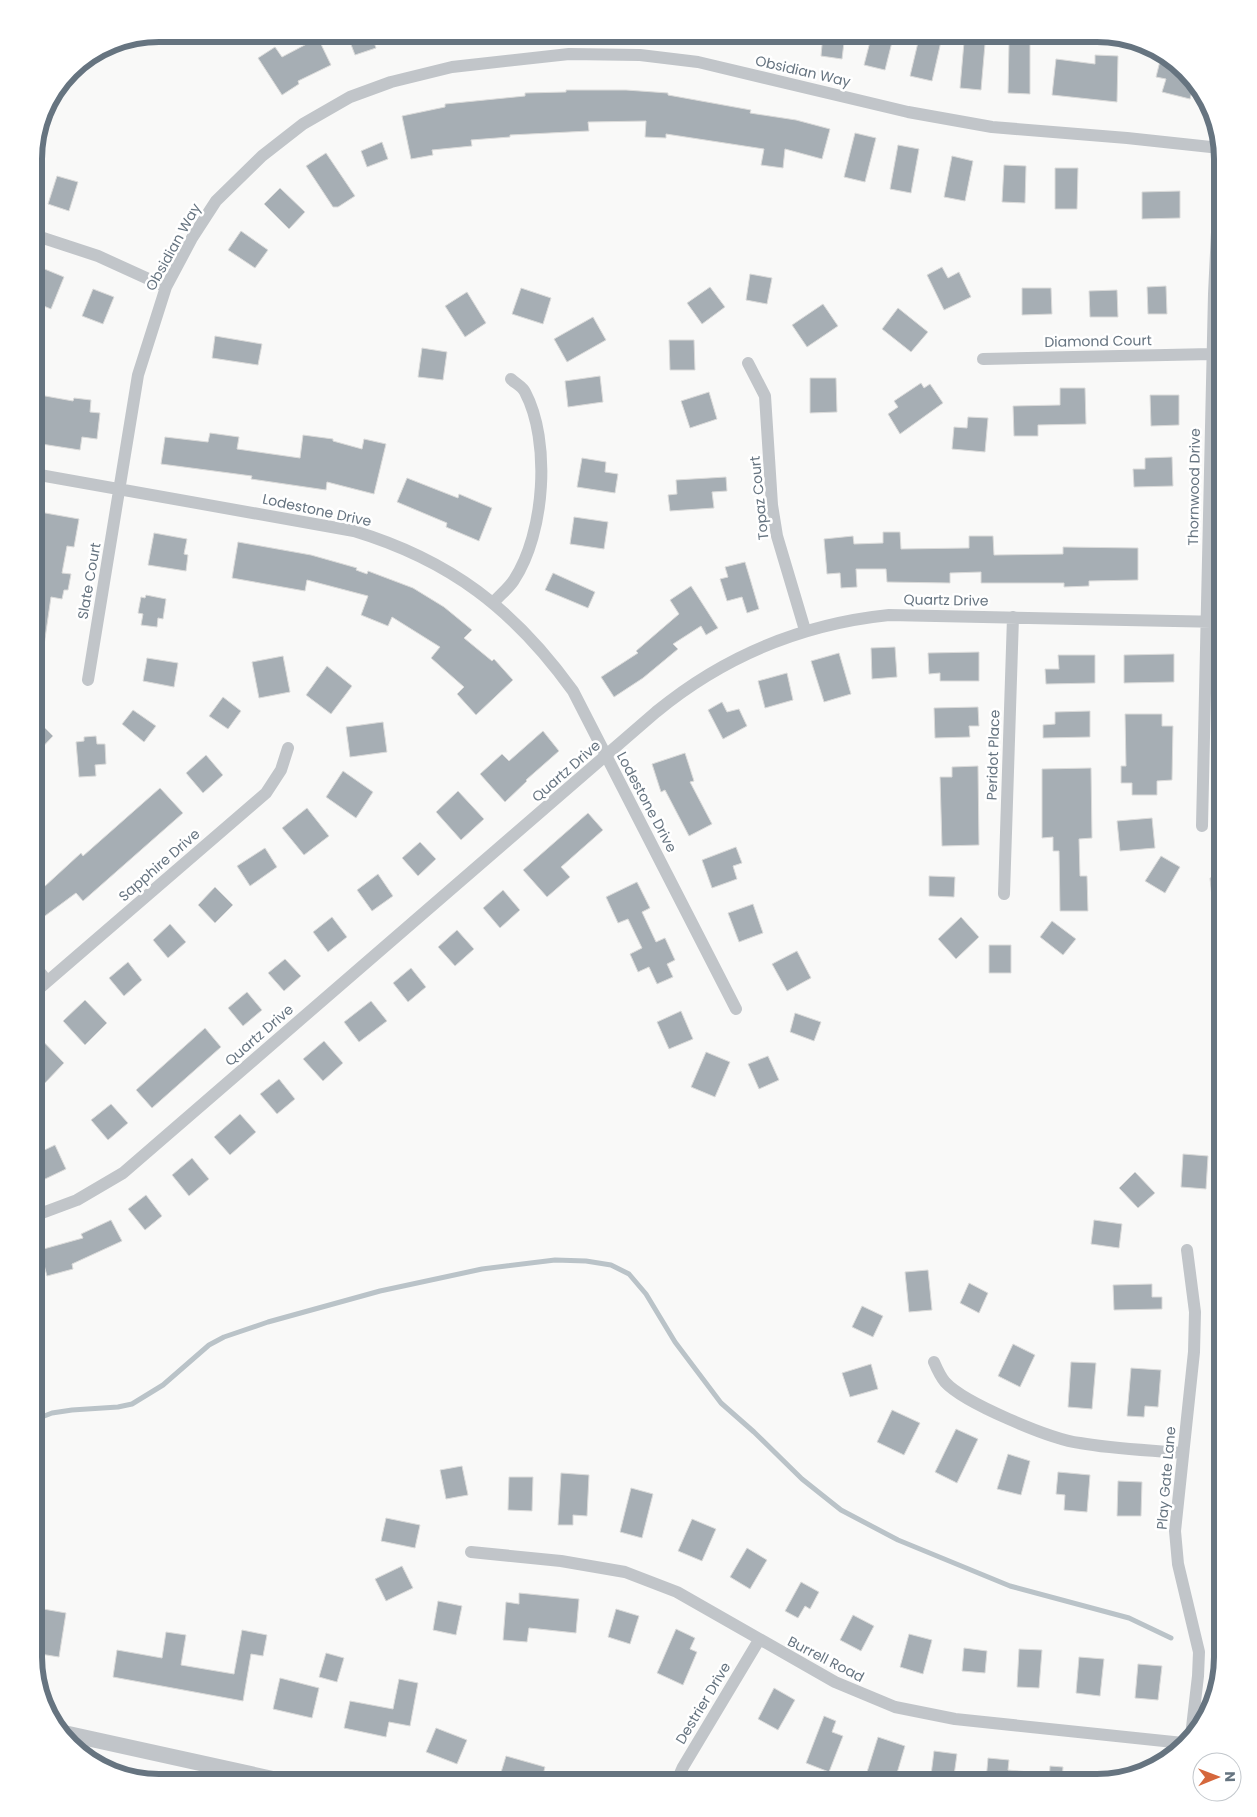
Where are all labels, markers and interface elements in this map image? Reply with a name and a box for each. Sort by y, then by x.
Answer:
street label: Obsidian Way [753,50,853,92]
street label: Obsidian Way [141,200,205,294]
street label: Diamond Court [1044,330,1152,352]
street label: Thornwood Drive [1183,428,1205,546]
street label: Topaz Court [745,455,773,541]
street label: Lodestone Drive [261,489,374,531]
street label: Slate Court [72,541,106,621]
street label: Quartz Drive [903,589,989,611]
street label: Peridot Place [981,709,1005,801]
street label: Quartz Drive [527,735,605,806]
street label: Lodestone Drive [612,748,682,856]
street label: Sapphire Drive [114,824,204,906]
street label: Quartz Drive [220,999,298,1070]
street label: Play Gate Lane [1152,1425,1181,1531]
street label: Burrell Road [784,1631,868,1687]
street label: Destrier Drive [671,1658,736,1748]
north arrow [1192,1752,1242,1802]
text: N [1220,1771,1240,1782]

